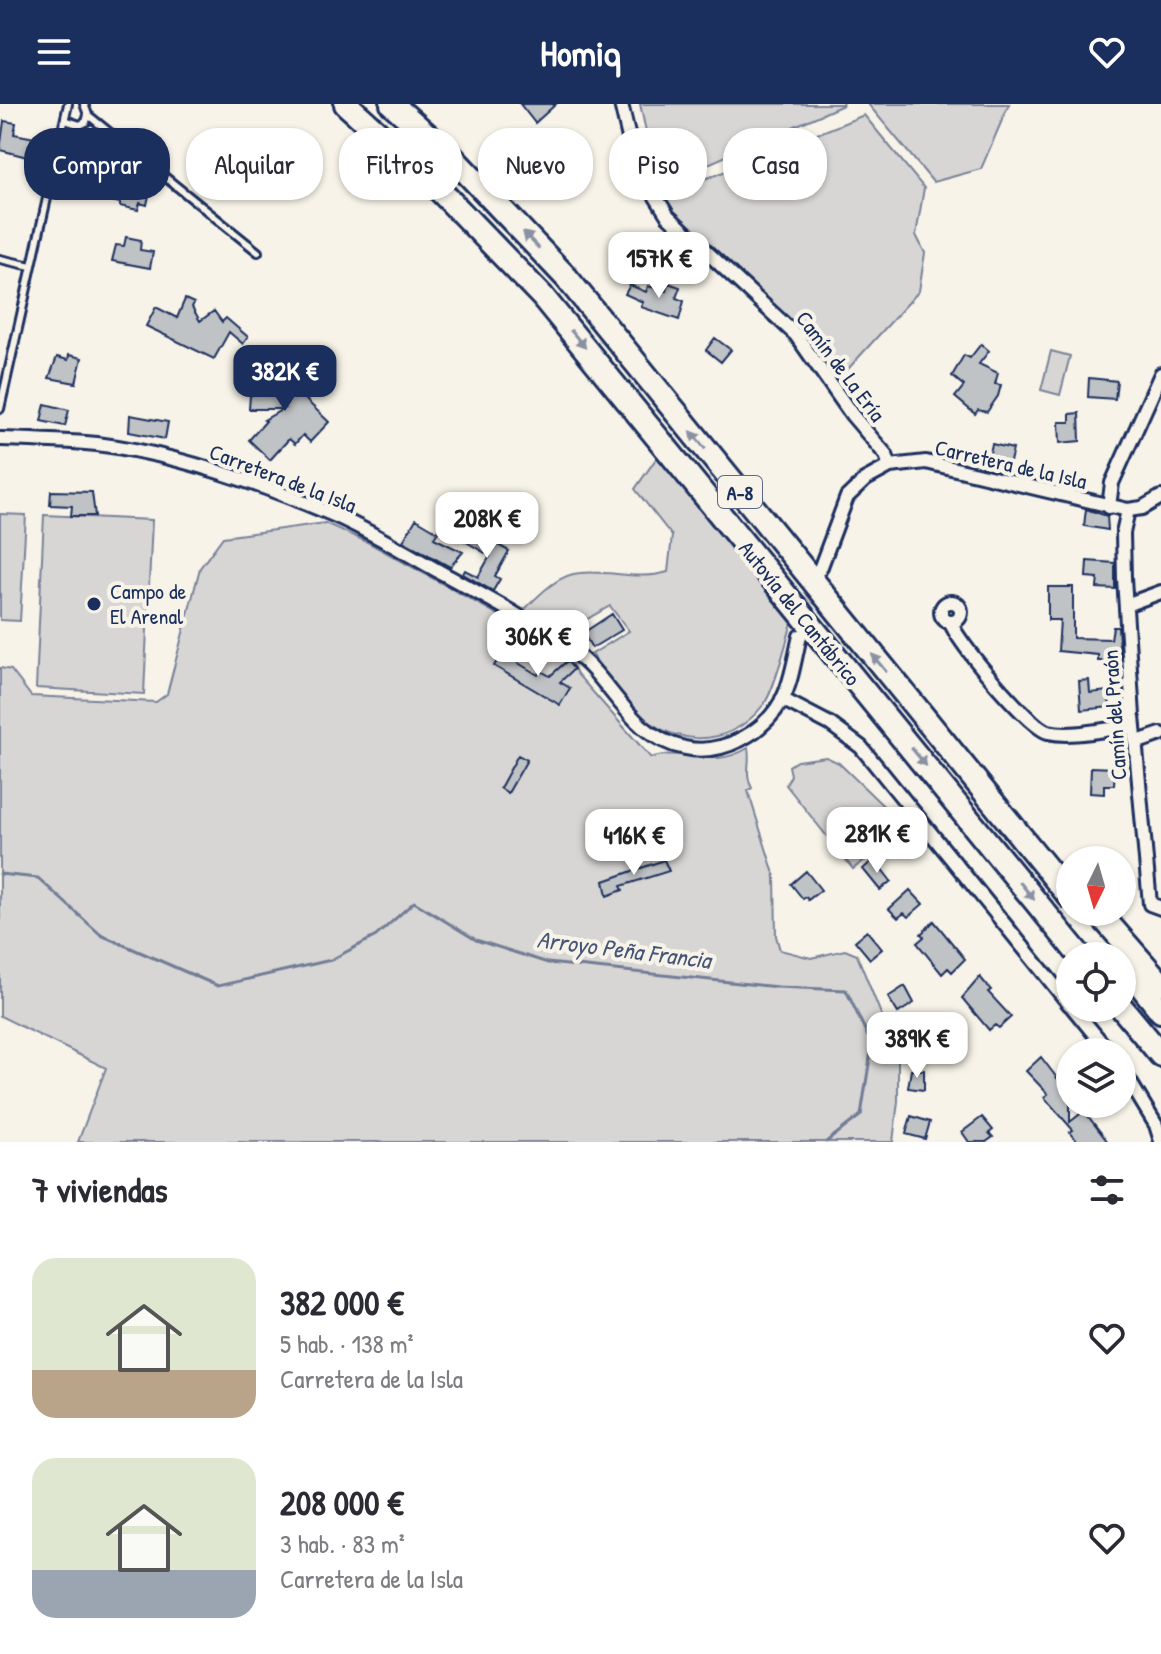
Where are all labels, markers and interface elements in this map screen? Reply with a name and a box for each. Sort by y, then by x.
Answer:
text: Homiq [540,28,621,77]
icon: menu [32,30,76,74]
icon: heart [1085,30,1129,74]
chip: Comprar [24,128,170,200]
chip: Alquilar [186,128,323,200]
chip: Filtros [339,128,462,200]
chip: Nuevo [478,128,593,200]
chip: Piso [609,128,707,200]
chip: Casa [723,128,827,200]
one-way arrow [522,231,540,250]
pin: 157K € [594,232,724,300]
text: 157K € [626,240,692,275]
street label: Camín de La Ería [789,304,893,428]
one-way arrow [569,328,586,348]
pin: 382K € [220,345,350,413]
text: 382K € [251,353,319,388]
one-way arrow [689,429,706,450]
street label: Carretera de la Isla [932,432,1090,496]
street label: Carretera de la Isla [205,436,361,520]
road number: A-8 [718,476,762,508]
pin: 208K € [422,492,552,560]
text: 208K € [453,500,521,535]
street label: Autovía del Cantábrico [732,534,868,692]
place label: Campo de El Arenal [110,576,187,631]
marker: Campo de El Arenal [85,595,103,613]
pin: 306K € [473,610,603,678]
text: 306K € [505,618,571,653]
street label: Camín del Praón [1094,649,1134,781]
one-way arrow [871,653,888,673]
one-way arrow [910,747,927,767]
pin: 281K € [812,807,942,875]
pin: 416K € [569,809,699,877]
text: 281K € [845,815,909,850]
text: 416K € [603,817,665,852]
north arrow [1056,846,1136,926]
map controls [1056,846,1136,1118]
one-way arrow [1018,881,1035,901]
water label: Arroyo Peña Francia [535,922,715,977]
button: locate [1056,942,1136,1022]
pin: 389K € [852,1012,982,1080]
text: 389K € [885,1020,949,1055]
button: layers [1056,1038,1136,1118]
text: 7 viviendas [32,1167,168,1213]
icon: filters [1085,1168,1129,1212]
text: 382 000 € [280,1280,404,1326]
icon: home [96,1290,192,1386]
icon: heart [1085,1316,1129,1360]
text: 5 hab. · 138 m² [280,1326,414,1361]
text: Carretera de la Isla [280,1361,463,1396]
text: 208 000 € [280,1480,404,1526]
icon: home [96,1490,192,1586]
icon: heart [1085,1516,1129,1560]
text: 3 hab. · 83 m² [280,1526,405,1561]
text: Carretera de la Isla [280,1561,463,1596]

